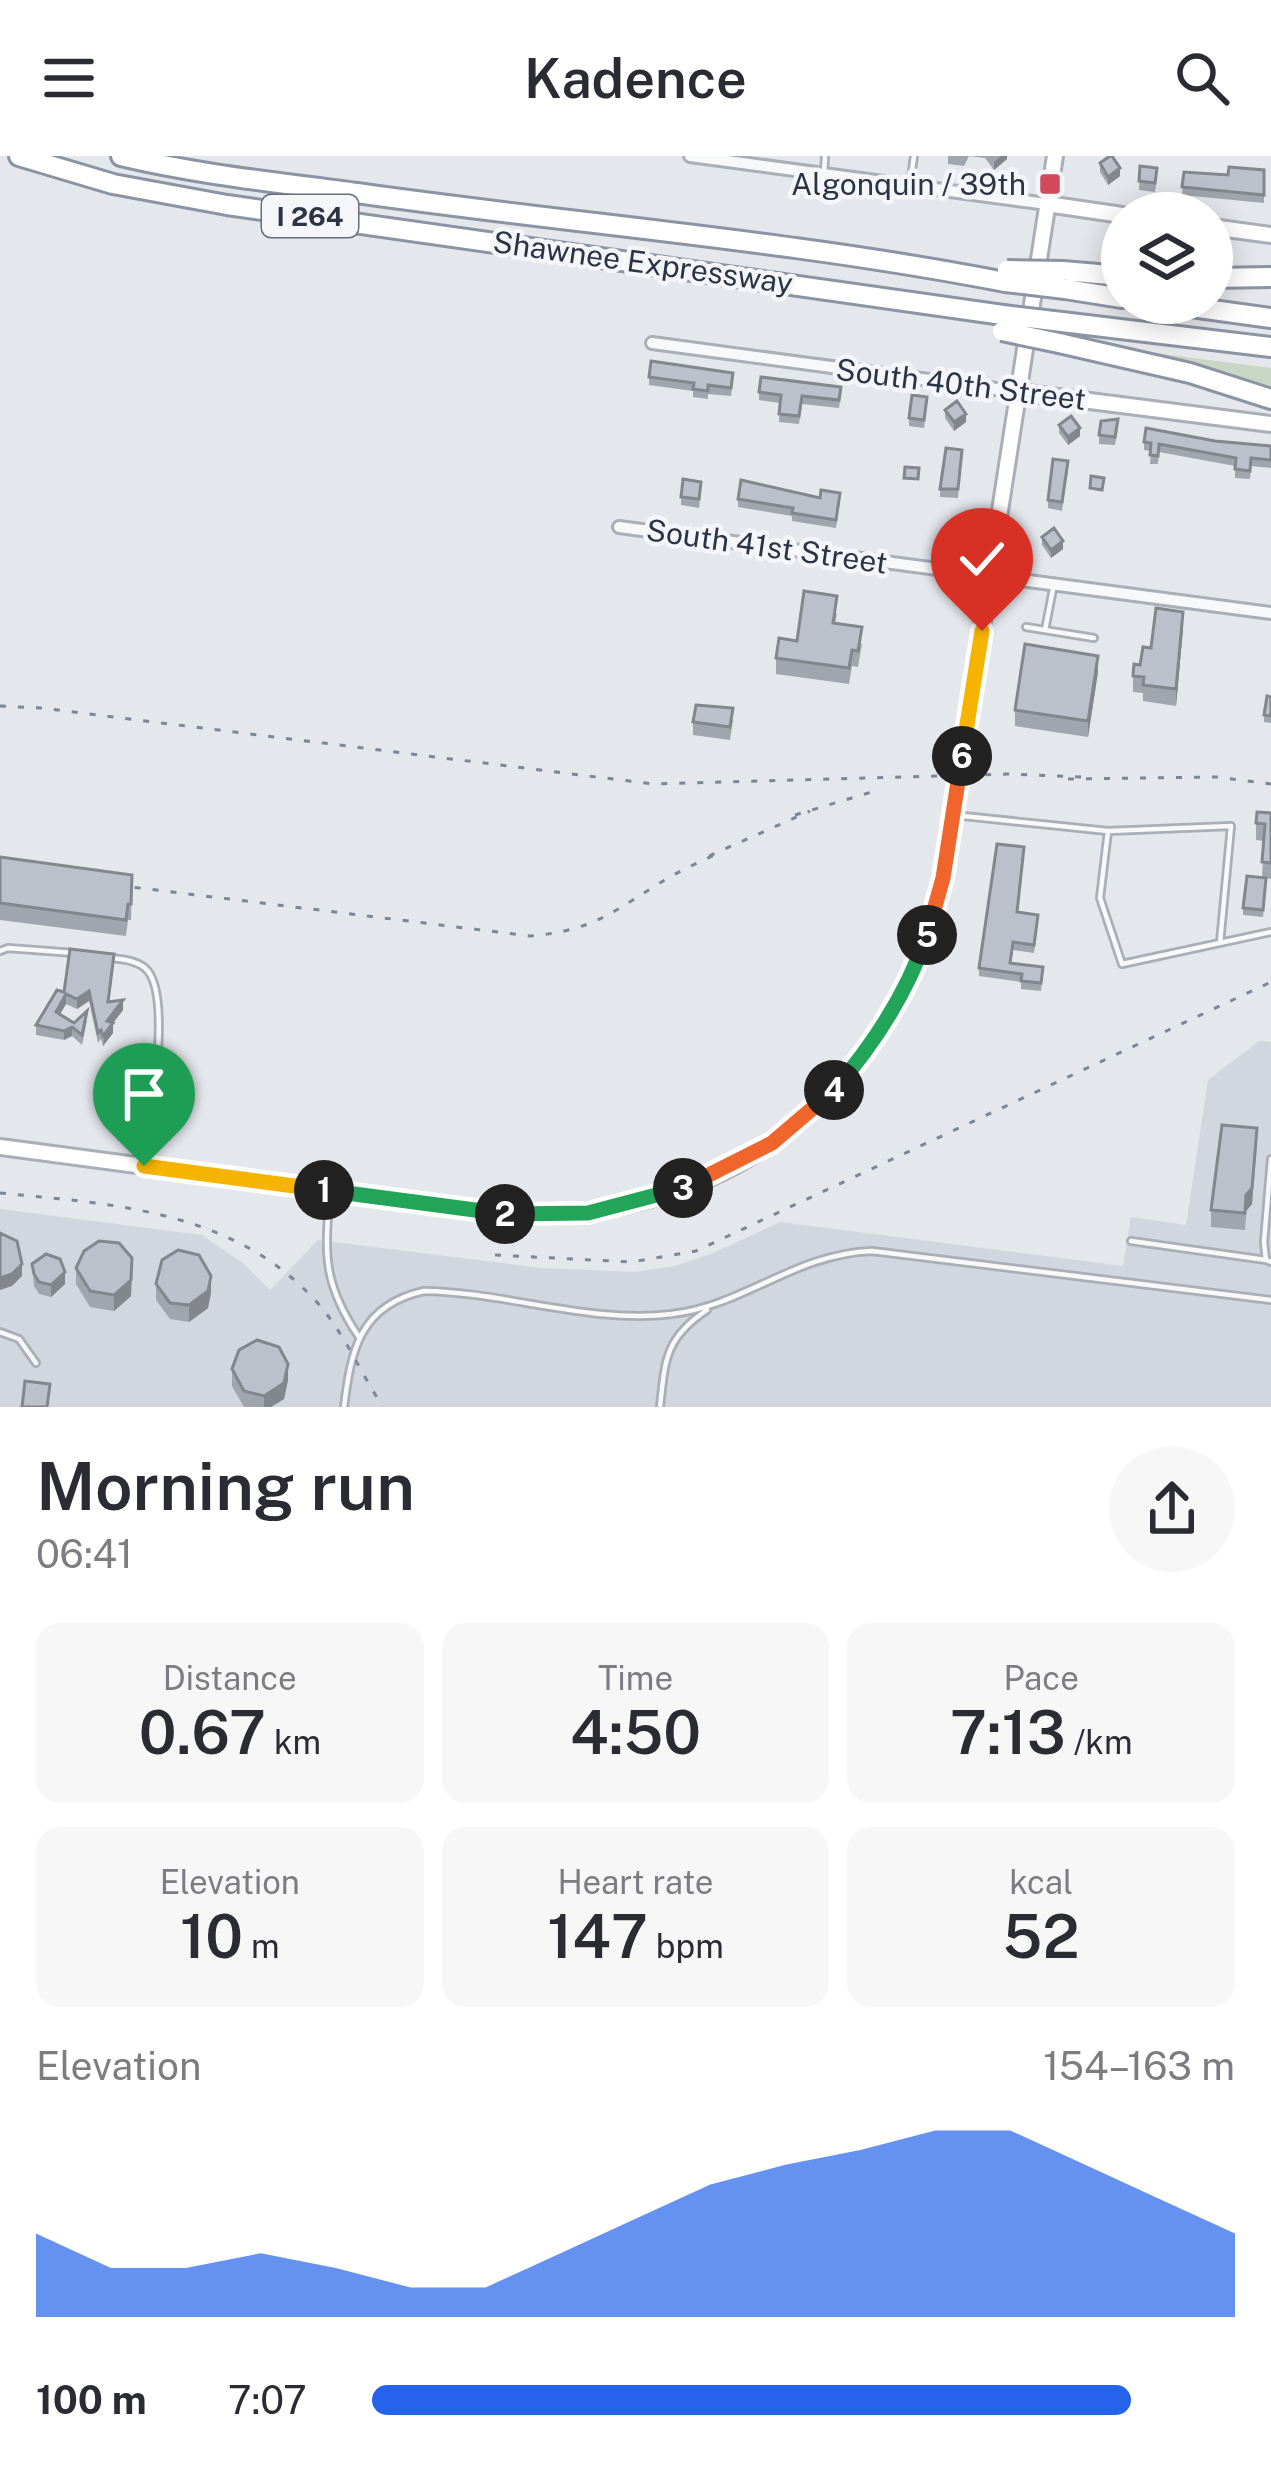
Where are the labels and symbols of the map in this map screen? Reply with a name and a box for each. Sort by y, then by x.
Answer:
place label: Algonquin / 39th [791,166,1026,202]
marker: Algonquin / 39th [1037,171,1063,197]
road number: I 264 [262,195,358,237]
street label: Shawnee Expressway [491,223,795,301]
street label: South 40th Street [834,351,1088,417]
pin [931,508,1033,631]
street label: South 41st Street [644,511,890,581]
pin: 6 [932,726,992,786]
pin: 5 [897,905,957,965]
pin [93,1043,195,1166]
pin: 4 [804,1060,864,1120]
pin: 3 [653,1158,713,1218]
pin: 1 [294,1160,354,1220]
pin: 2 [475,1184,535,1244]

